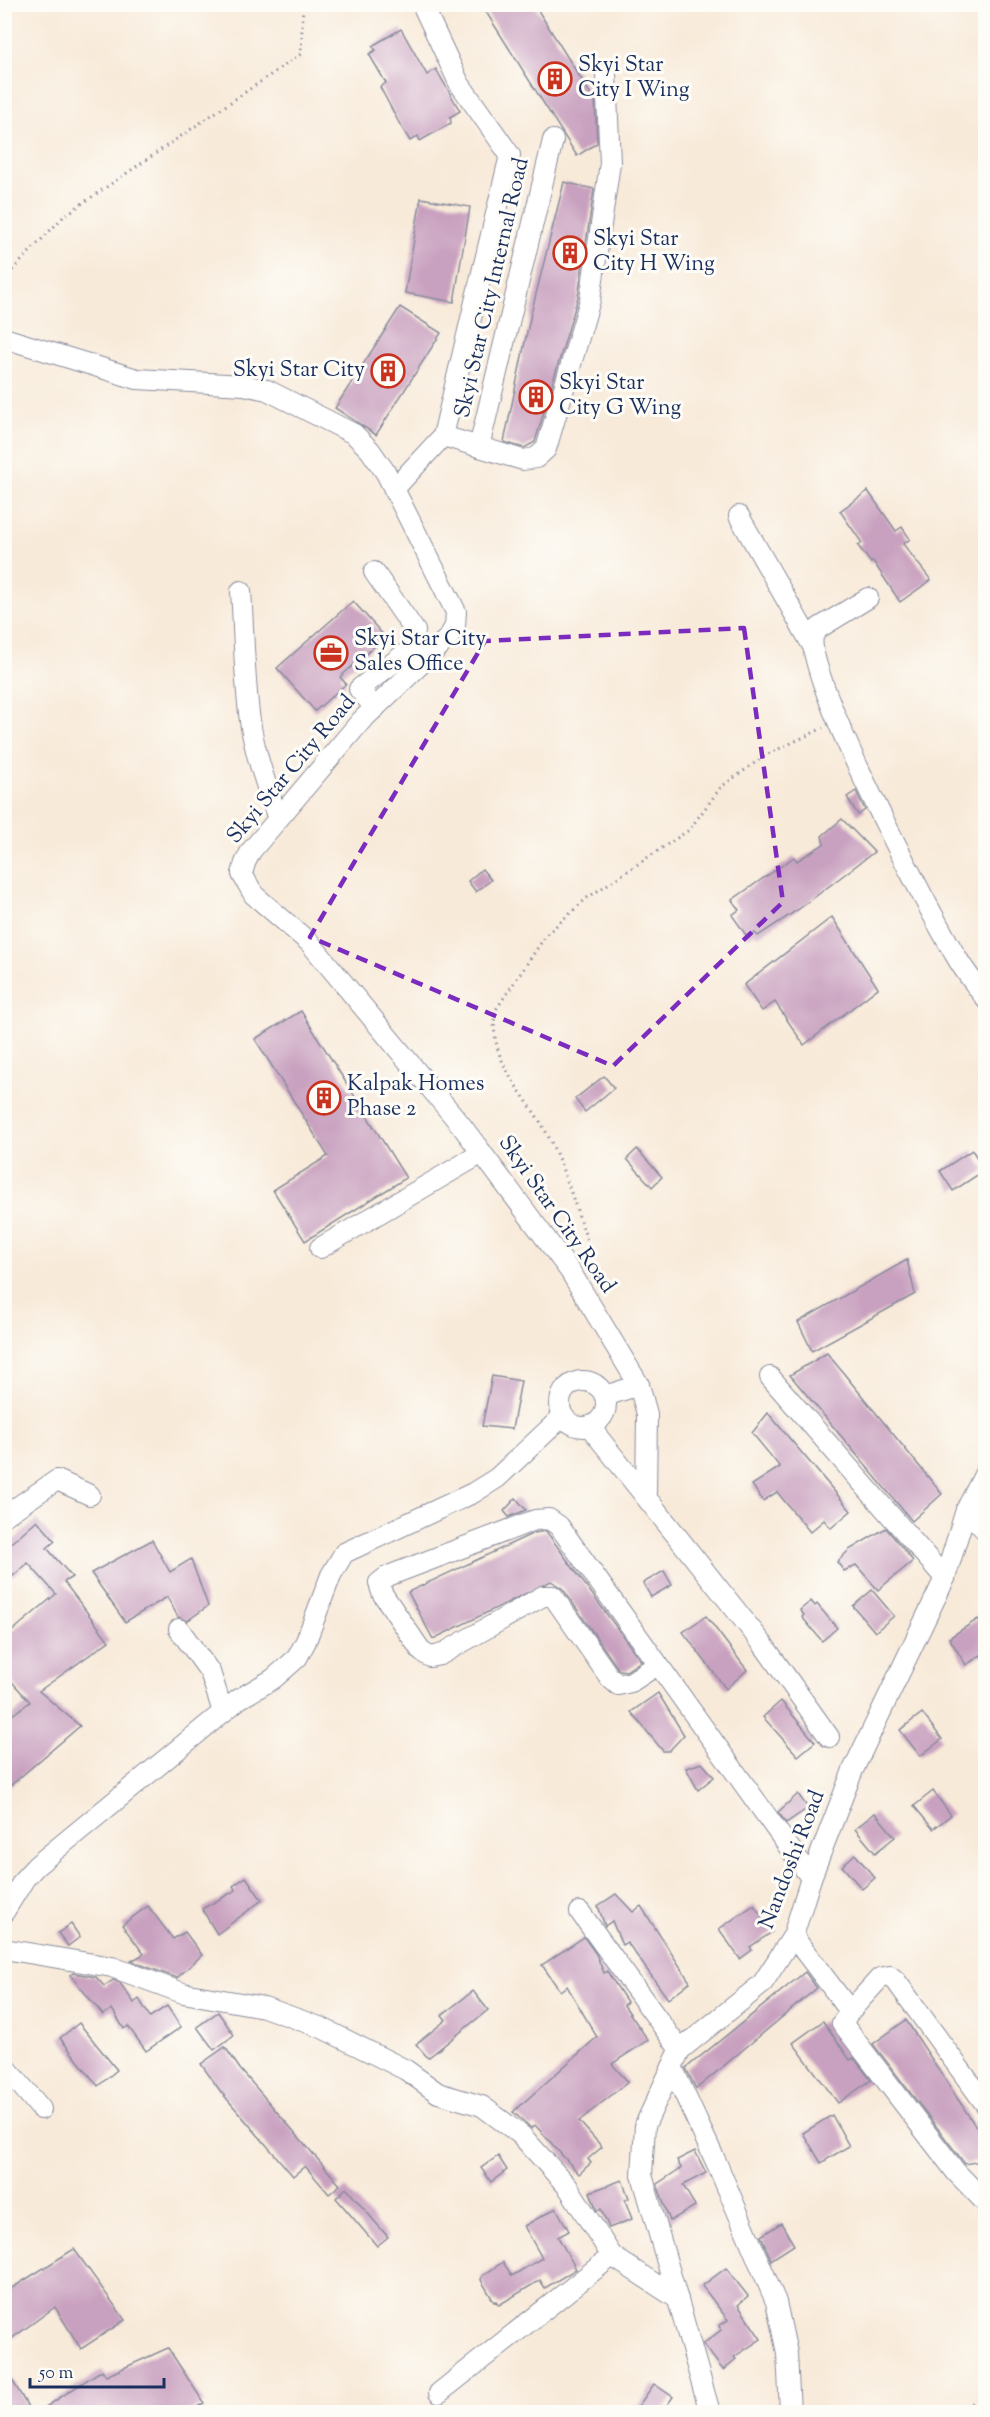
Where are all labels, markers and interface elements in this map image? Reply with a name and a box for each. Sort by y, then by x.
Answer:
place label: Skyi Star City I Wing [578,50,690,107]
building icon: Skyi Star City I Wing [537,61,573,97]
street label: Skyi Star City Internal Road [447,155,539,421]
place label: Skyi Star City H Wing [593,224,715,281]
building icon: Skyi Star City H Wing [552,235,588,271]
building icon: Skyi Star City [370,353,406,389]
place label: Skyi Star City [233,355,365,387]
place label: Skyi Star City G Wing [559,368,682,425]
building icon: Skyi Star City G Wing [518,379,554,415]
place label: Skyi Star City Sales Office [354,624,486,681]
office icon: Skyi Star City Sales Office [313,635,349,671]
street label: Skyi Star City Road [220,688,364,852]
place label: Kalpak Homes Phase 2 [347,1069,484,1126]
building icon: Kalpak Homes Phase 2 [306,1080,342,1116]
street label: Skyi Star City Road [489,1130,623,1300]
street label: Nandoshi Road [752,1786,834,1934]
scale bar [30,2351,164,2389]
text: 50 m [38,2361,74,2387]

